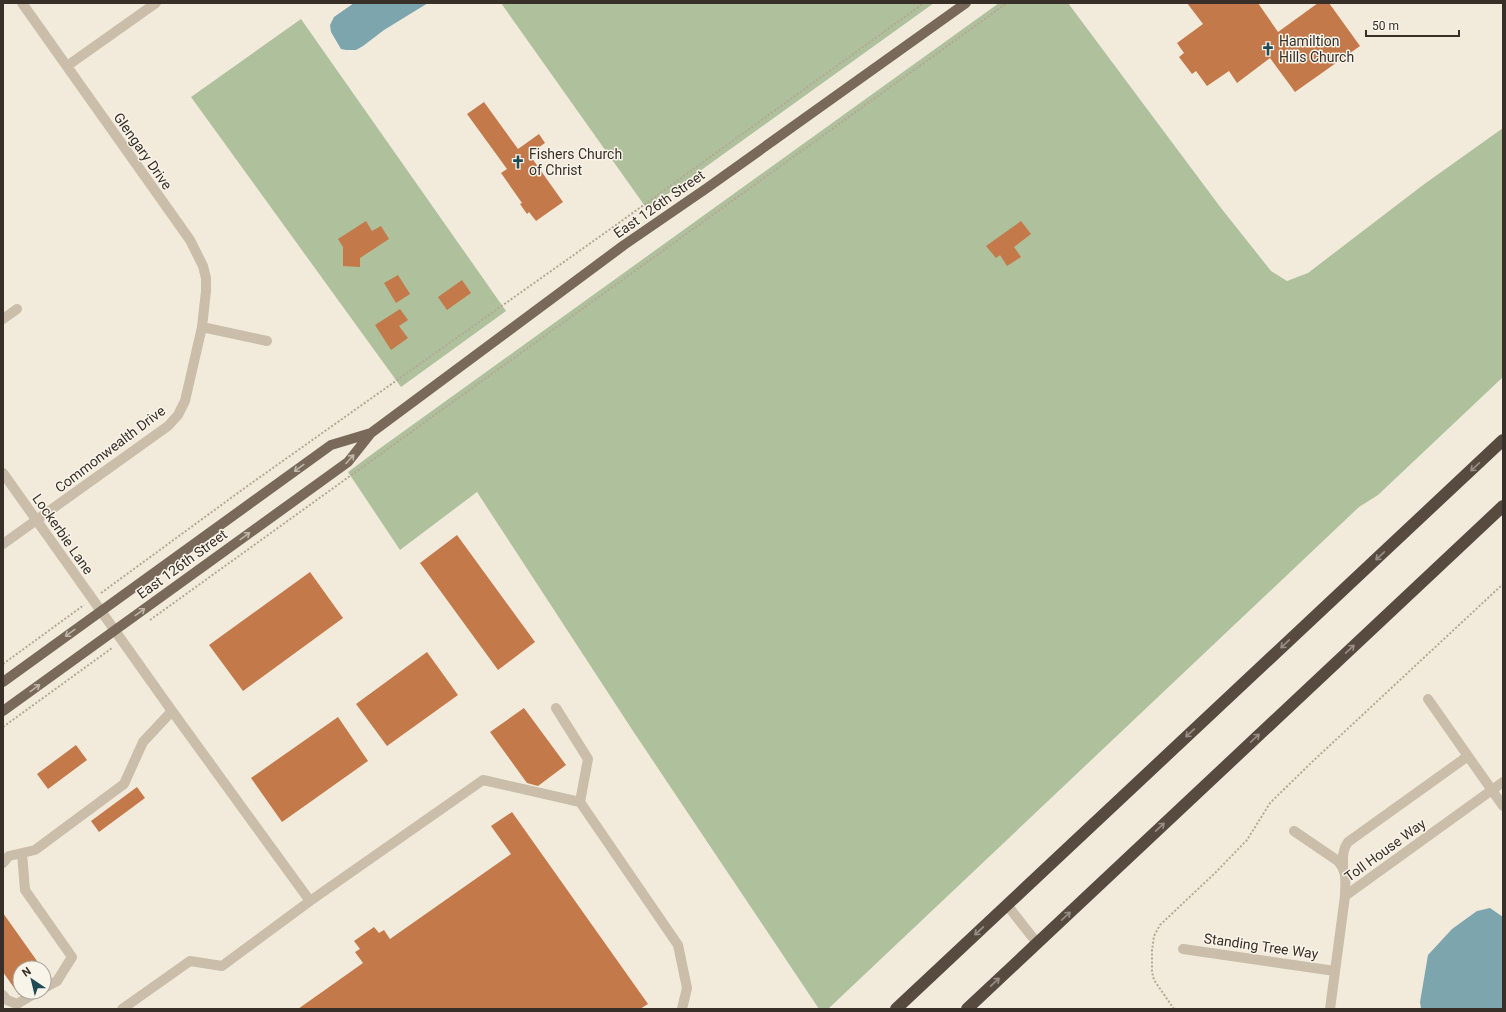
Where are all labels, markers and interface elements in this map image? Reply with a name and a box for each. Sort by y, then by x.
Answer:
scale bar [1366,12,1459,38]
text: 50 m [1372,19,1399,33]
place label: Hamiltion Hills Church [1279,33,1354,65]
church icon: Hamiltion Hills Church [1260,41,1276,57]
street label: Glengary Drive [111,110,175,192]
place label: Fishers Church of Christ [529,146,622,178]
church icon: Fishers Church of Christ [510,154,526,170]
street label: East 126th Street [611,166,708,241]
street label: Commonwealth Drive [52,402,168,496]
one-way arrow [345,454,354,464]
one-way arrow [1469,462,1480,471]
one-way arrow [294,464,305,472]
street label: Lockerbie Lane [29,491,97,577]
street label: East 126th Street [134,526,230,602]
one-way arrow [240,532,251,540]
one-way arrow [1375,551,1385,560]
one-way arrow [134,608,145,616]
one-way arrow [64,629,75,637]
one-way arrow [1280,640,1290,649]
one-way arrow [1345,645,1355,654]
one-way arrow [29,684,40,692]
one-way arrow [1185,729,1195,738]
one-way arrow [1250,734,1260,743]
street label: Toll House Way [1341,815,1429,885]
one-way arrow [1155,823,1166,832]
one-way arrow [1061,911,1071,921]
one-way arrow [974,926,984,936]
street label: Standing Tree Way [1203,930,1320,962]
north arrow [12,960,52,1000]
text: N [20,965,34,980]
one-way arrow [990,978,1000,987]

